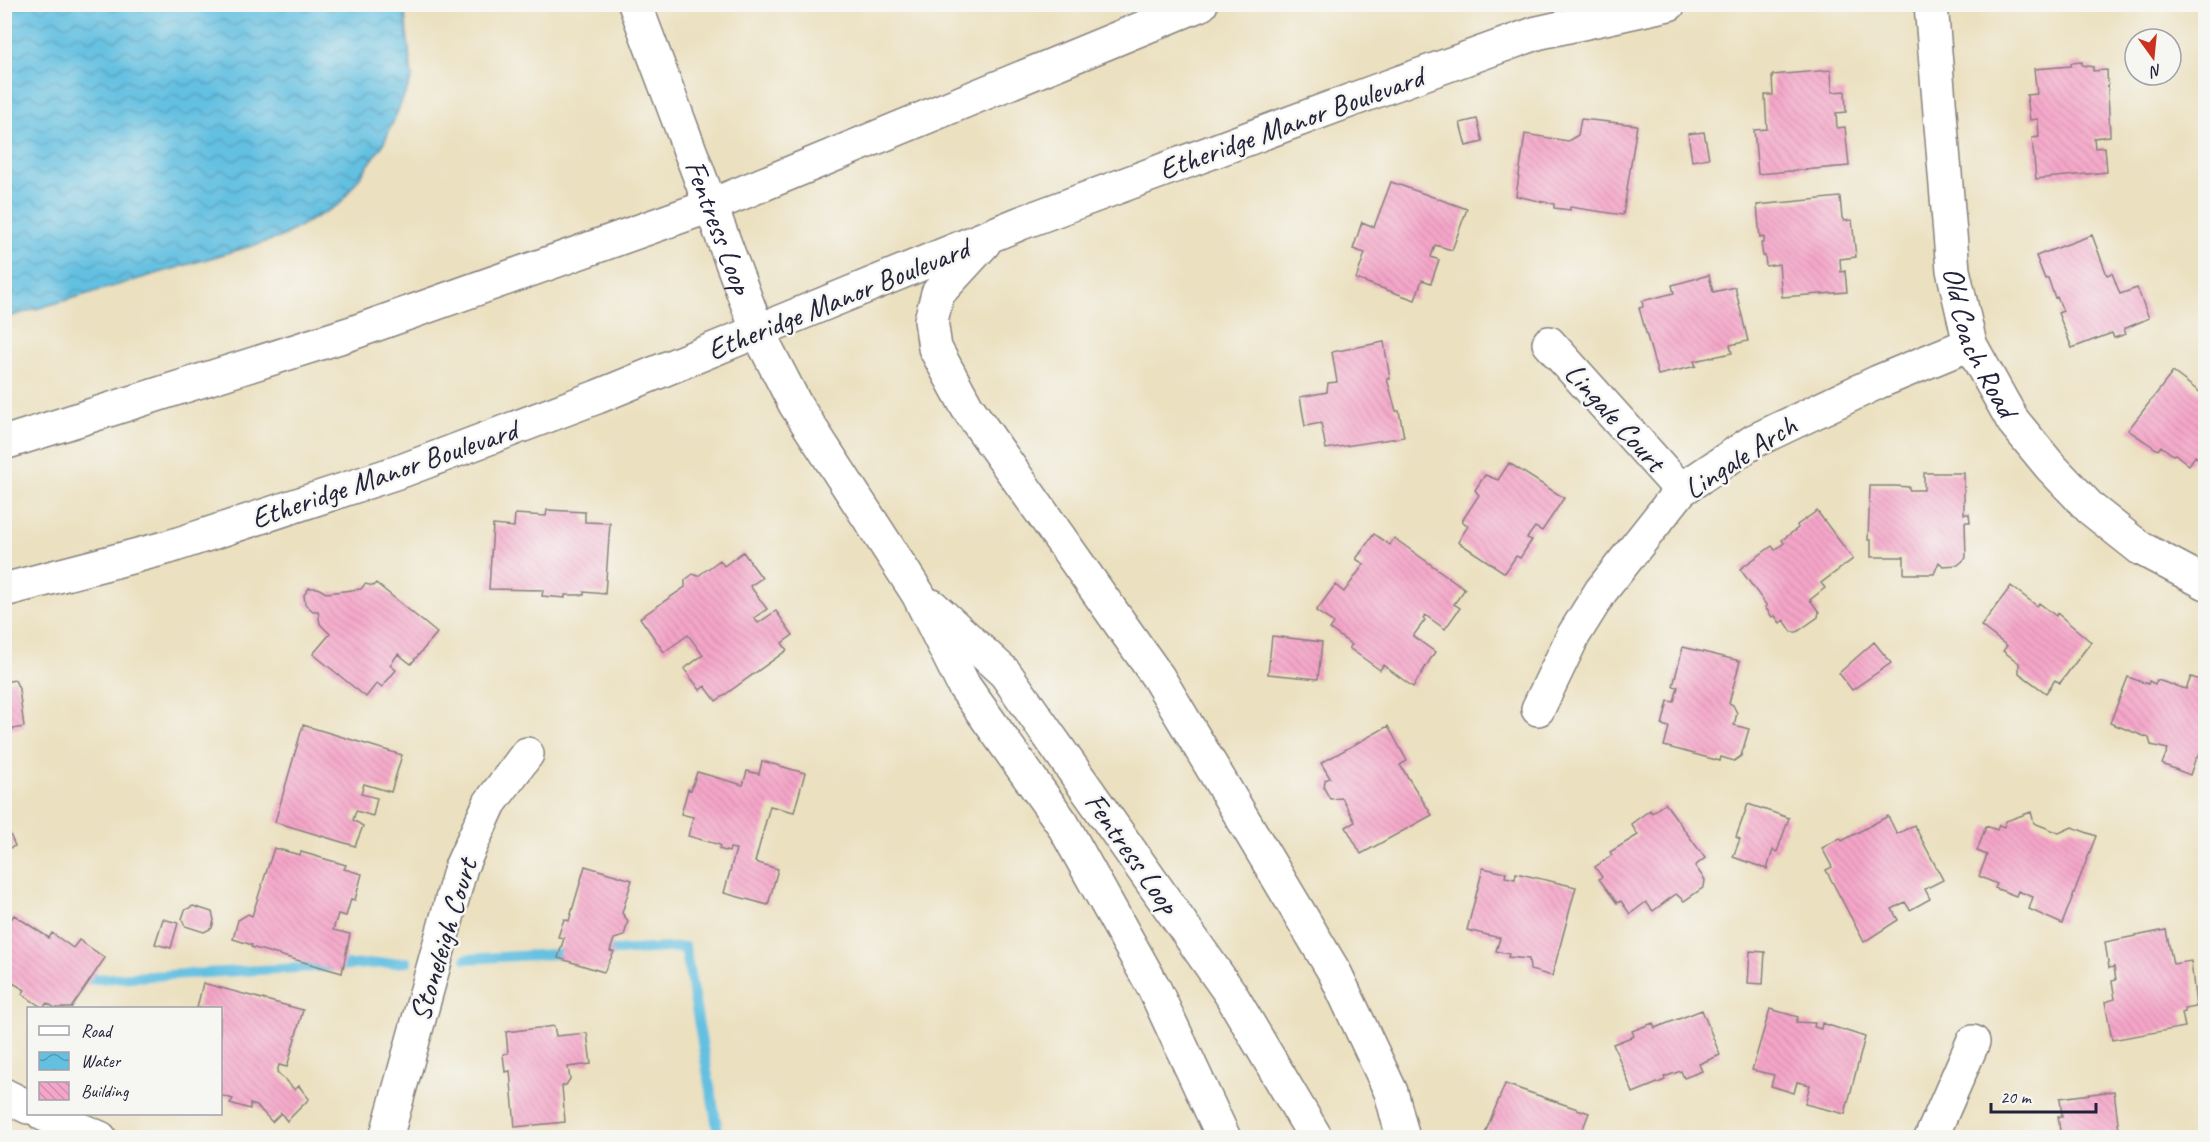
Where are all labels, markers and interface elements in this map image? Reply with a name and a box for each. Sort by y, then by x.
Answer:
north arrow [2123,27,2183,87]
street label: Etheridge Manor Boulevard [1154,56,1432,188]
text: N [2146,60,2164,82]
street label: Fentress Loop [676,155,762,301]
street label: Etheridge Manor Boulevard [702,228,978,369]
street label: Old Coach Road [1934,263,2028,427]
street label: Lingale Court [1556,355,1676,482]
street label: Lingale Arch [1677,406,1804,507]
street label: Etheridge Manor Boulevard [246,409,526,537]
street label: Fentress Loop [1076,785,1189,923]
street label: Stoneleigh Court [400,851,487,1026]
legend [27,1007,222,1115]
text: Road [81,1020,114,1042]
text: Water [81,1050,122,1072]
scale bar [1991,1076,2096,1114]
text: Building [81,1080,130,1102]
text: 20 m [2000,1086,2033,1108]

